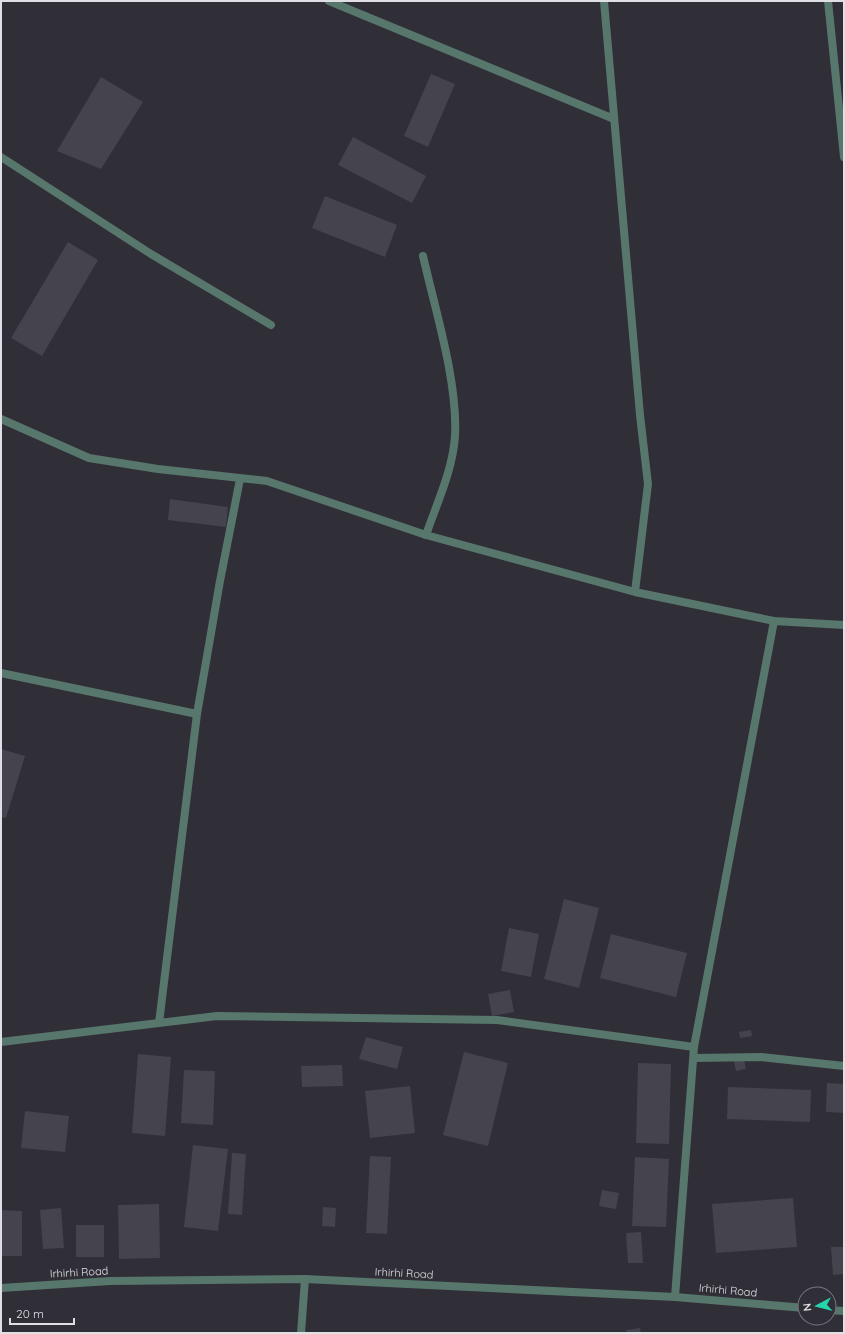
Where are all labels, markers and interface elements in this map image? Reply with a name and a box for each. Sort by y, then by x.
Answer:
street label: Irhirhi Road [49,1263,109,1281]
street label: Irhirhi Road [374,1264,434,1282]
street label: Irhirhi Road [698,1280,758,1300]
north arrow [797,1286,837,1326]
scale bar [10,1300,74,1326]
text: N [800,1302,815,1312]
text: 20 m [16,1306,44,1321]

